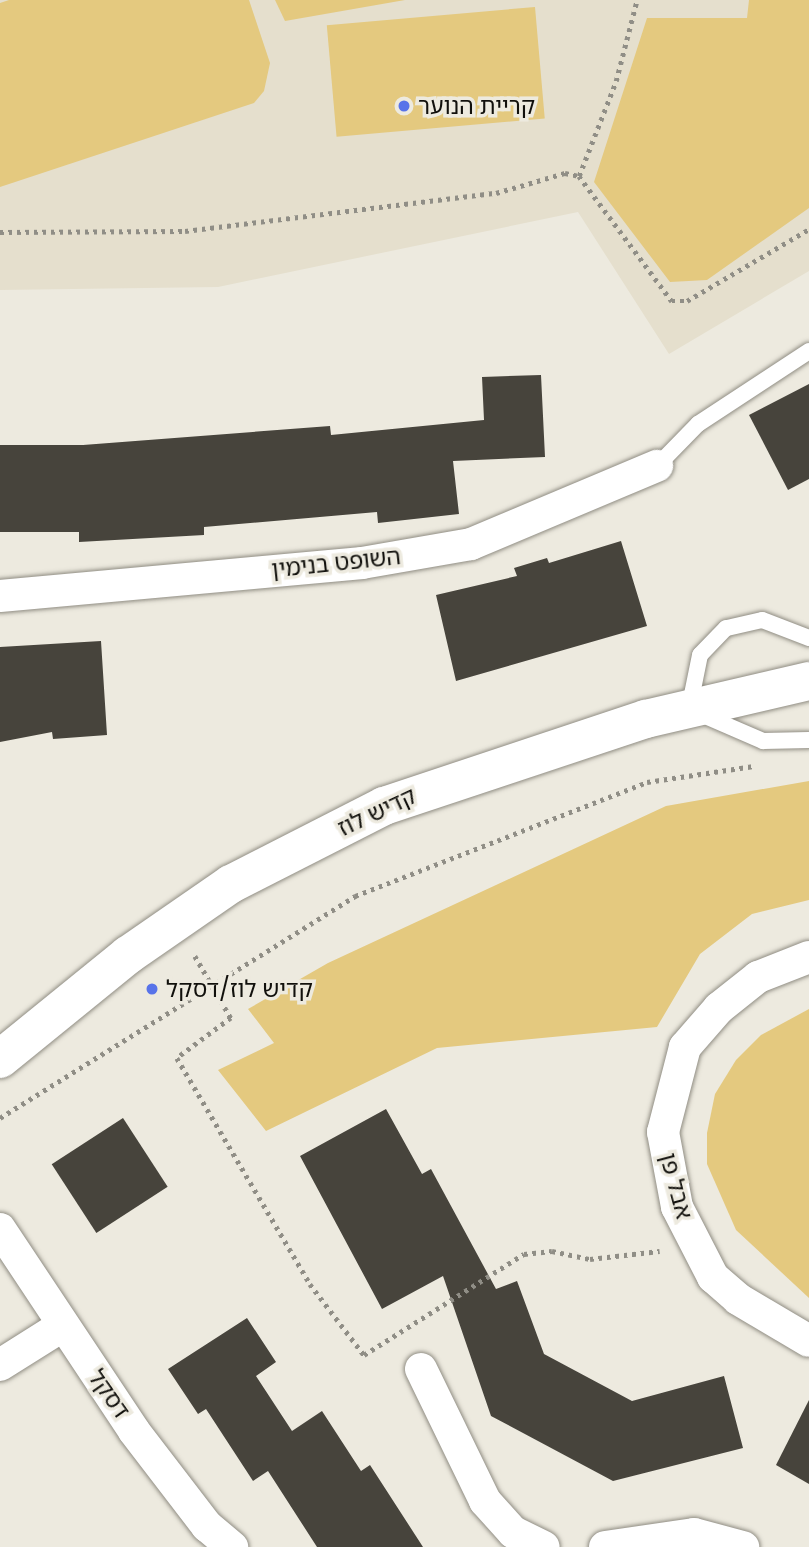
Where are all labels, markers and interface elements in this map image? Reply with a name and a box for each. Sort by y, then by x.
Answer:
place label: קריית הנוער [418,92,535,120]
marker: קריית הנוער [396,98,412,114]
street label: השופט בנימין [270,542,402,584]
street label: קדיש לוז [334,782,420,842]
place label: קדיש לוז/דסקל [166,975,313,1003]
marker: קדיש לוז/דסקל [144,981,160,997]
street label: אבל פן [654,1150,698,1222]
street label: דסקל [83,1364,135,1424]

